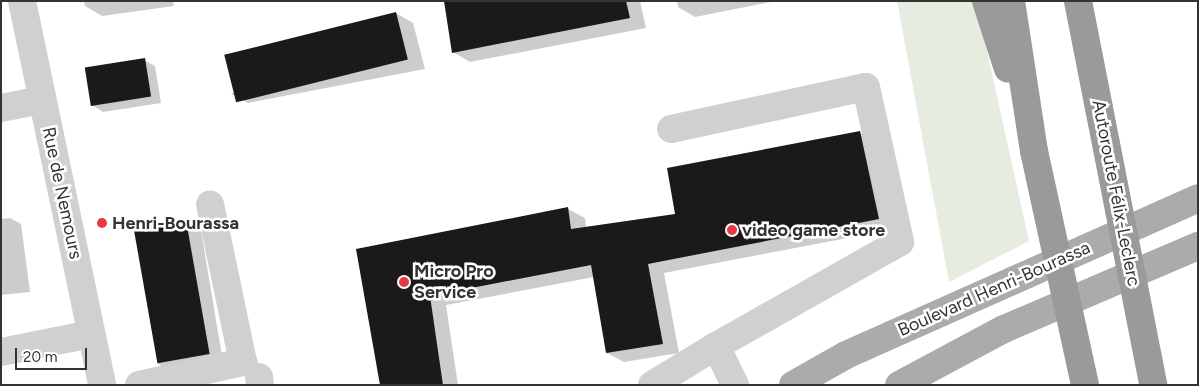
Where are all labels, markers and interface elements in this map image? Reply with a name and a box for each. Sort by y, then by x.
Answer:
street label: Autoroute Félix-Leclerc [1087,98,1145,288]
street label: Rue de Nemours [37,125,87,261]
place label: Henri-Bourassa [112,212,239,234]
marker: Henri-Bourassa [96,217,108,229]
place label: video game store [742,219,885,241]
marker: video game store [726,224,738,236]
street label: Boulevard Henri-Bourassa [894,237,1094,341]
place label: Micro Pro Service [414,261,494,304]
marker: Micro Pro Service [398,276,410,288]
scale bar [18,338,90,370]
text: 20 m [23,348,57,366]

